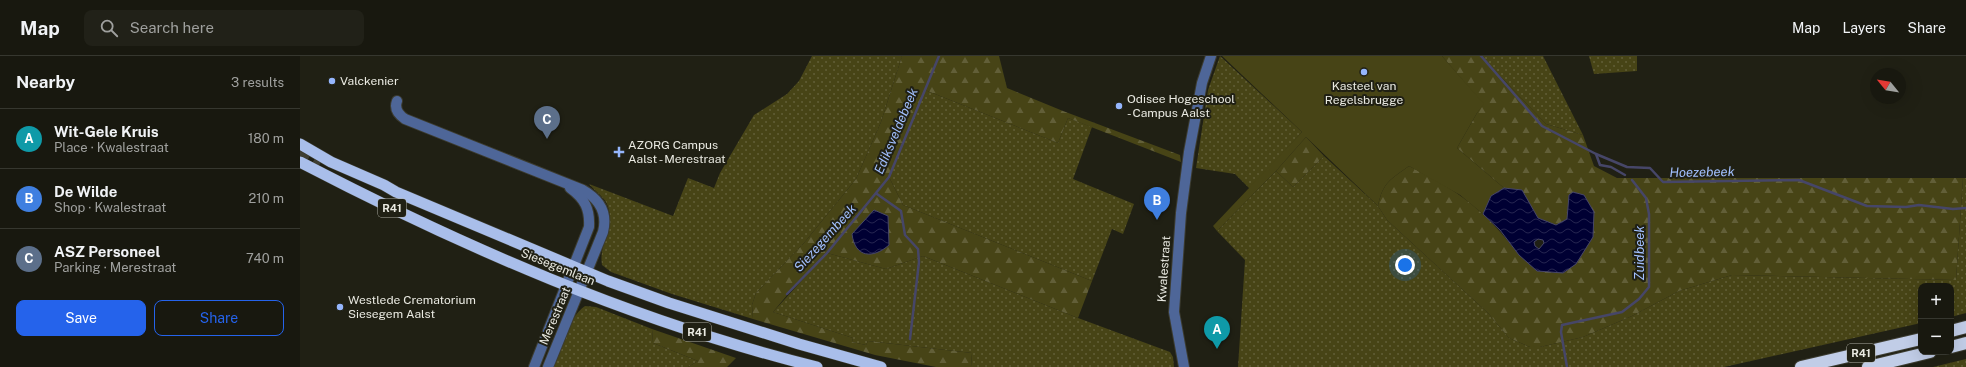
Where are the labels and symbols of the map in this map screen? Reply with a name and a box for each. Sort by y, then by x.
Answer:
marker: Kasteel van Regelsbrugge [1359,67,1369,77]
north arrow [1870,68,1906,104]
place label: Valckenier [340,74,399,88]
marker: Valckenier [327,76,337,86]
place label: Kasteel van Regelsbrugge [1325,79,1403,107]
water label: Ediksveldebeek [871,86,921,176]
place label: Odisee Hogeschool - Campus Aalst [1127,92,1235,120]
marker: Odisee Hogeschool - Campus Aalst [1114,101,1124,111]
pin: C [534,106,560,139]
place label: AZORG Campus Aalst - Merestraat [628,138,726,166]
marker: AZORG Campus Aalst - Merestraat [613,146,625,158]
water label: Hoezebeek [1669,164,1735,180]
pin: B [1144,187,1170,220]
road number: R41 [378,199,406,217]
water label: Siezegembeek [791,201,859,275]
water label: Zuidbeek [1632,226,1647,280]
street label: Kwalestraat [1155,235,1173,303]
street label: Siesegemlaan [519,246,597,288]
your location [1395,255,1415,275]
street label: Merestraat [537,285,574,347]
place label: Westlede Crematorium Siesegem Aalst [348,293,476,321]
marker: Westlede Crematorium Siesegem Aalst [335,302,345,312]
pin: A [1204,316,1230,349]
road number: R41 [683,323,711,341]
road number: R41 [1847,344,1875,362]

